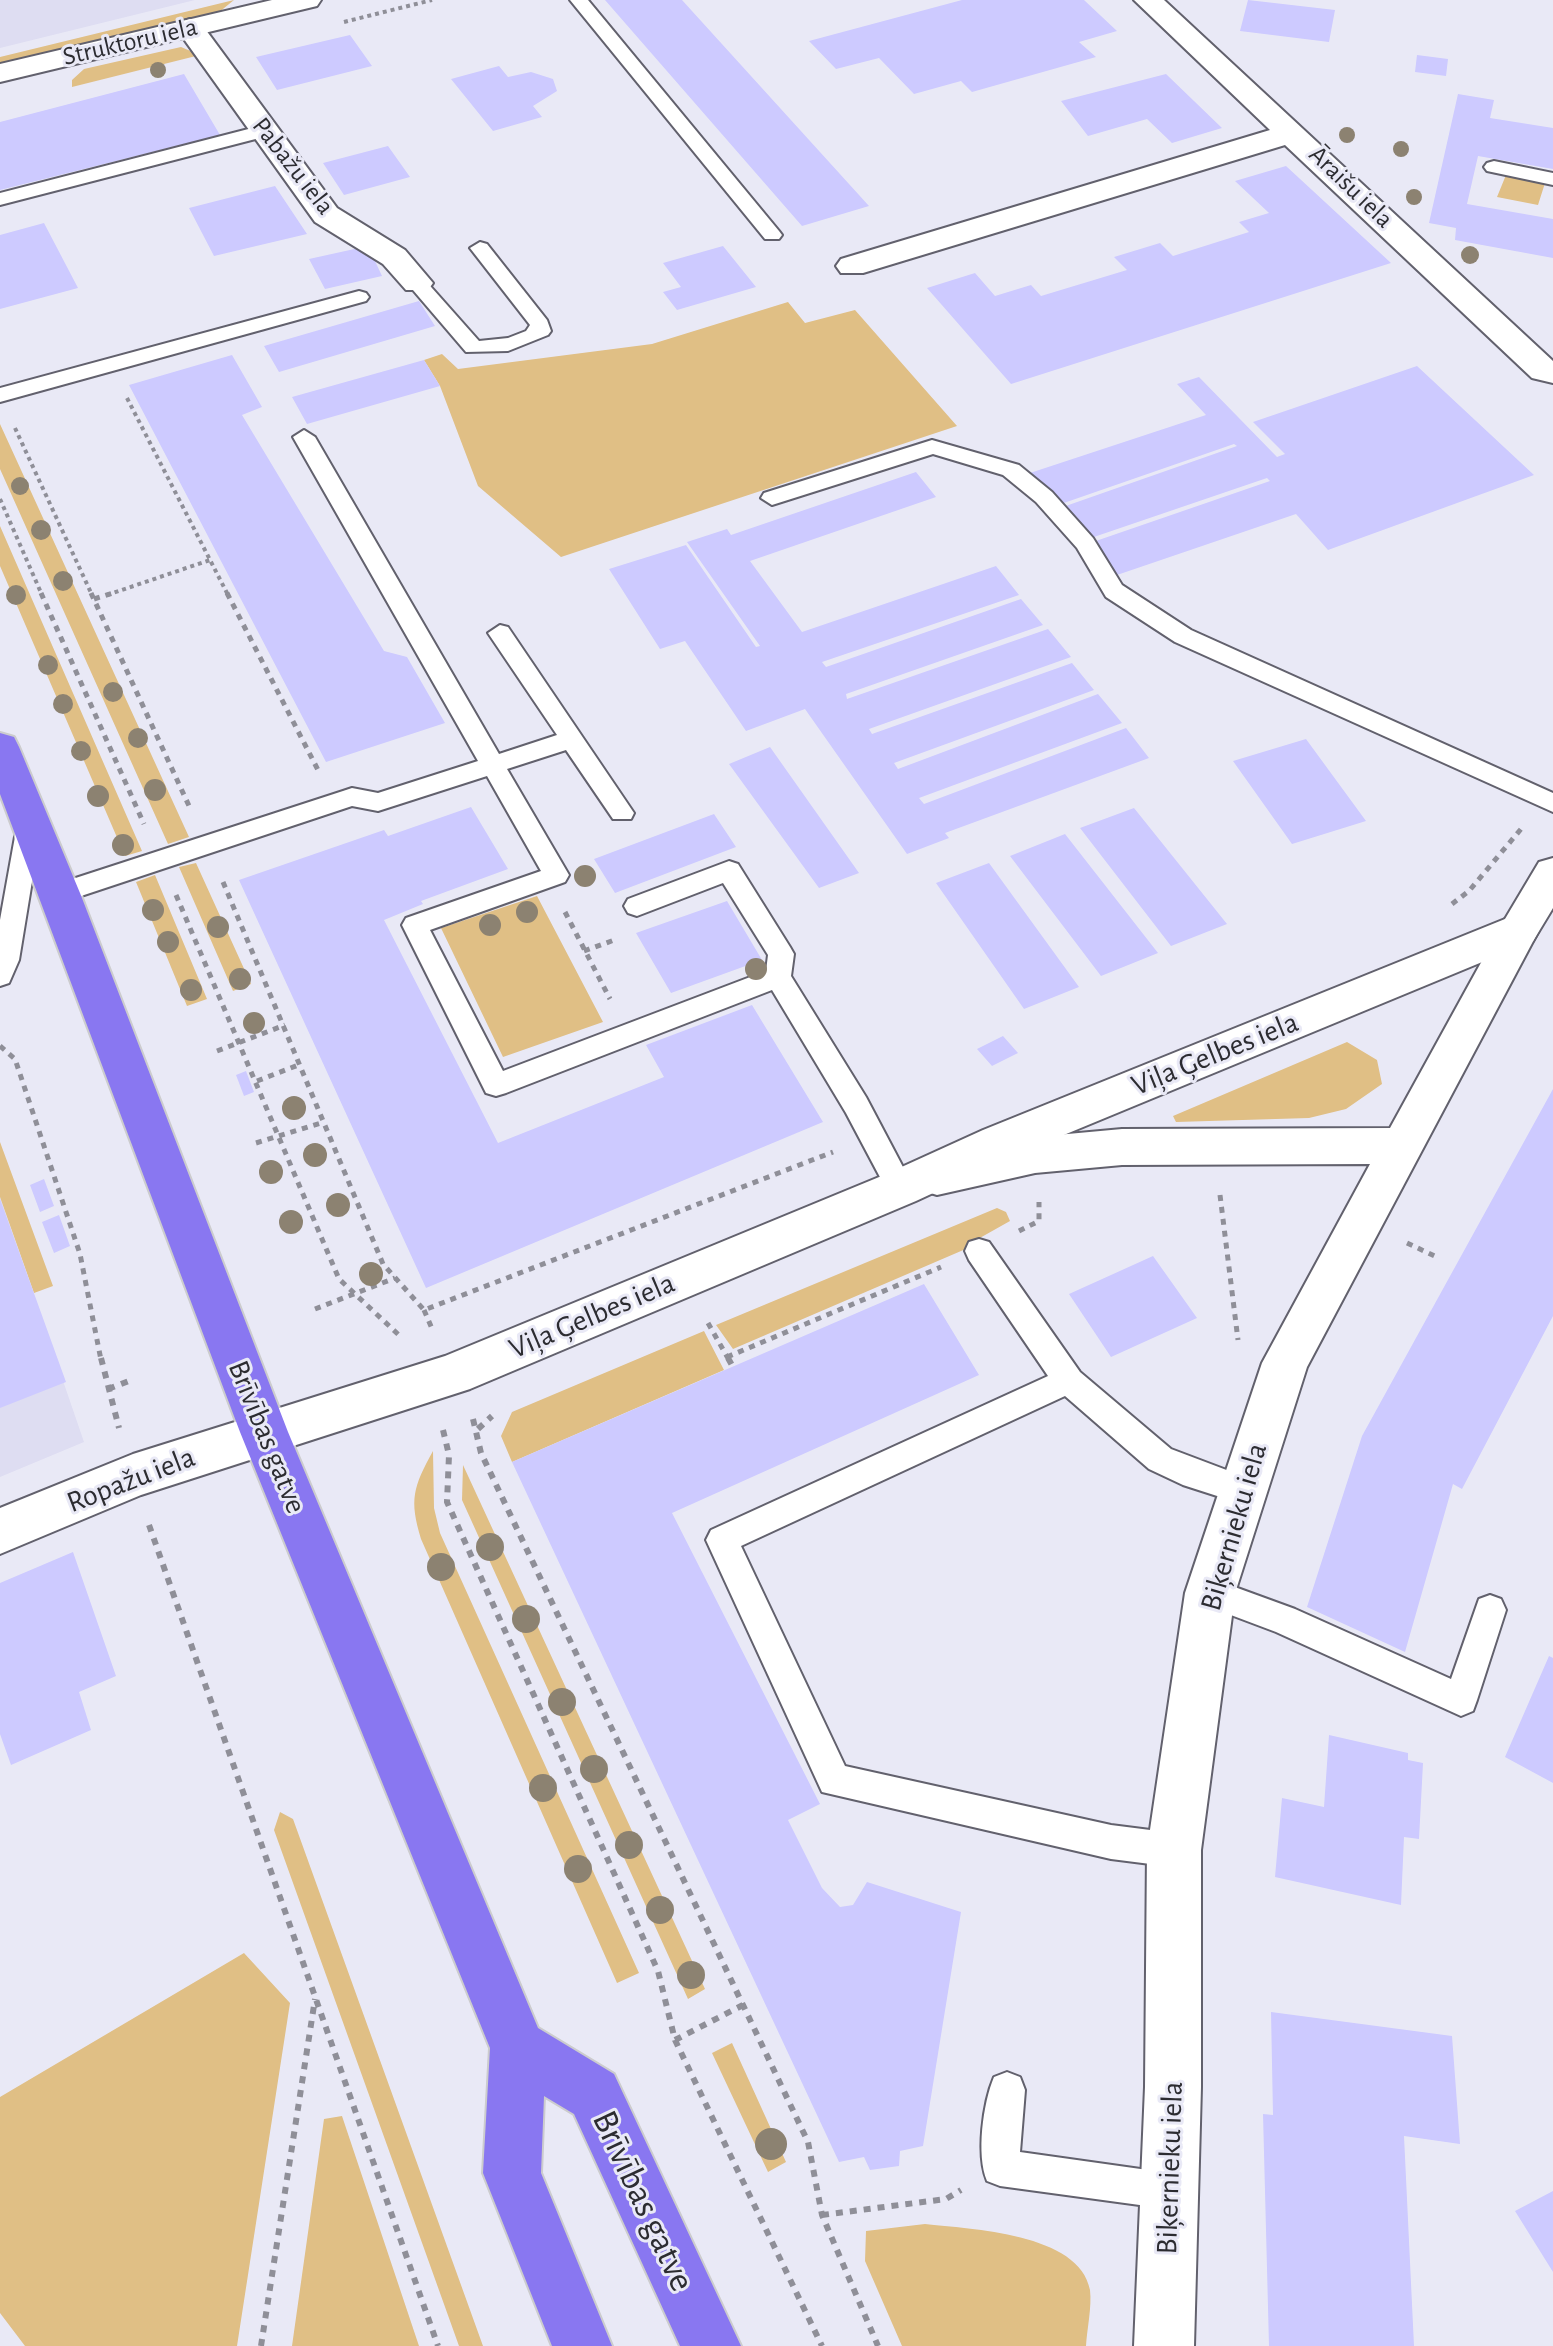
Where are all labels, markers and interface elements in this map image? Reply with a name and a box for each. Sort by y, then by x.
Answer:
street label: Struktoru iela [60,11,200,73]
street label: Pabažu iela [245,111,341,221]
street label: Āraišu iela [1302,139,1400,235]
street label: Viļa Ģelbes iela [1126,1004,1304,1104]
street label: Viļa Ģelbes iela [504,1265,680,1367]
street label: Brīvības gatve [220,1355,314,1519]
street label: Ropažu iela [62,1439,200,1521]
street label: Biķernieku iela [1193,1439,1275,1615]
street label: Biķernieku iela [1149,2081,1191,2255]
street label: Brīvības gatve [582,2104,704,2298]

